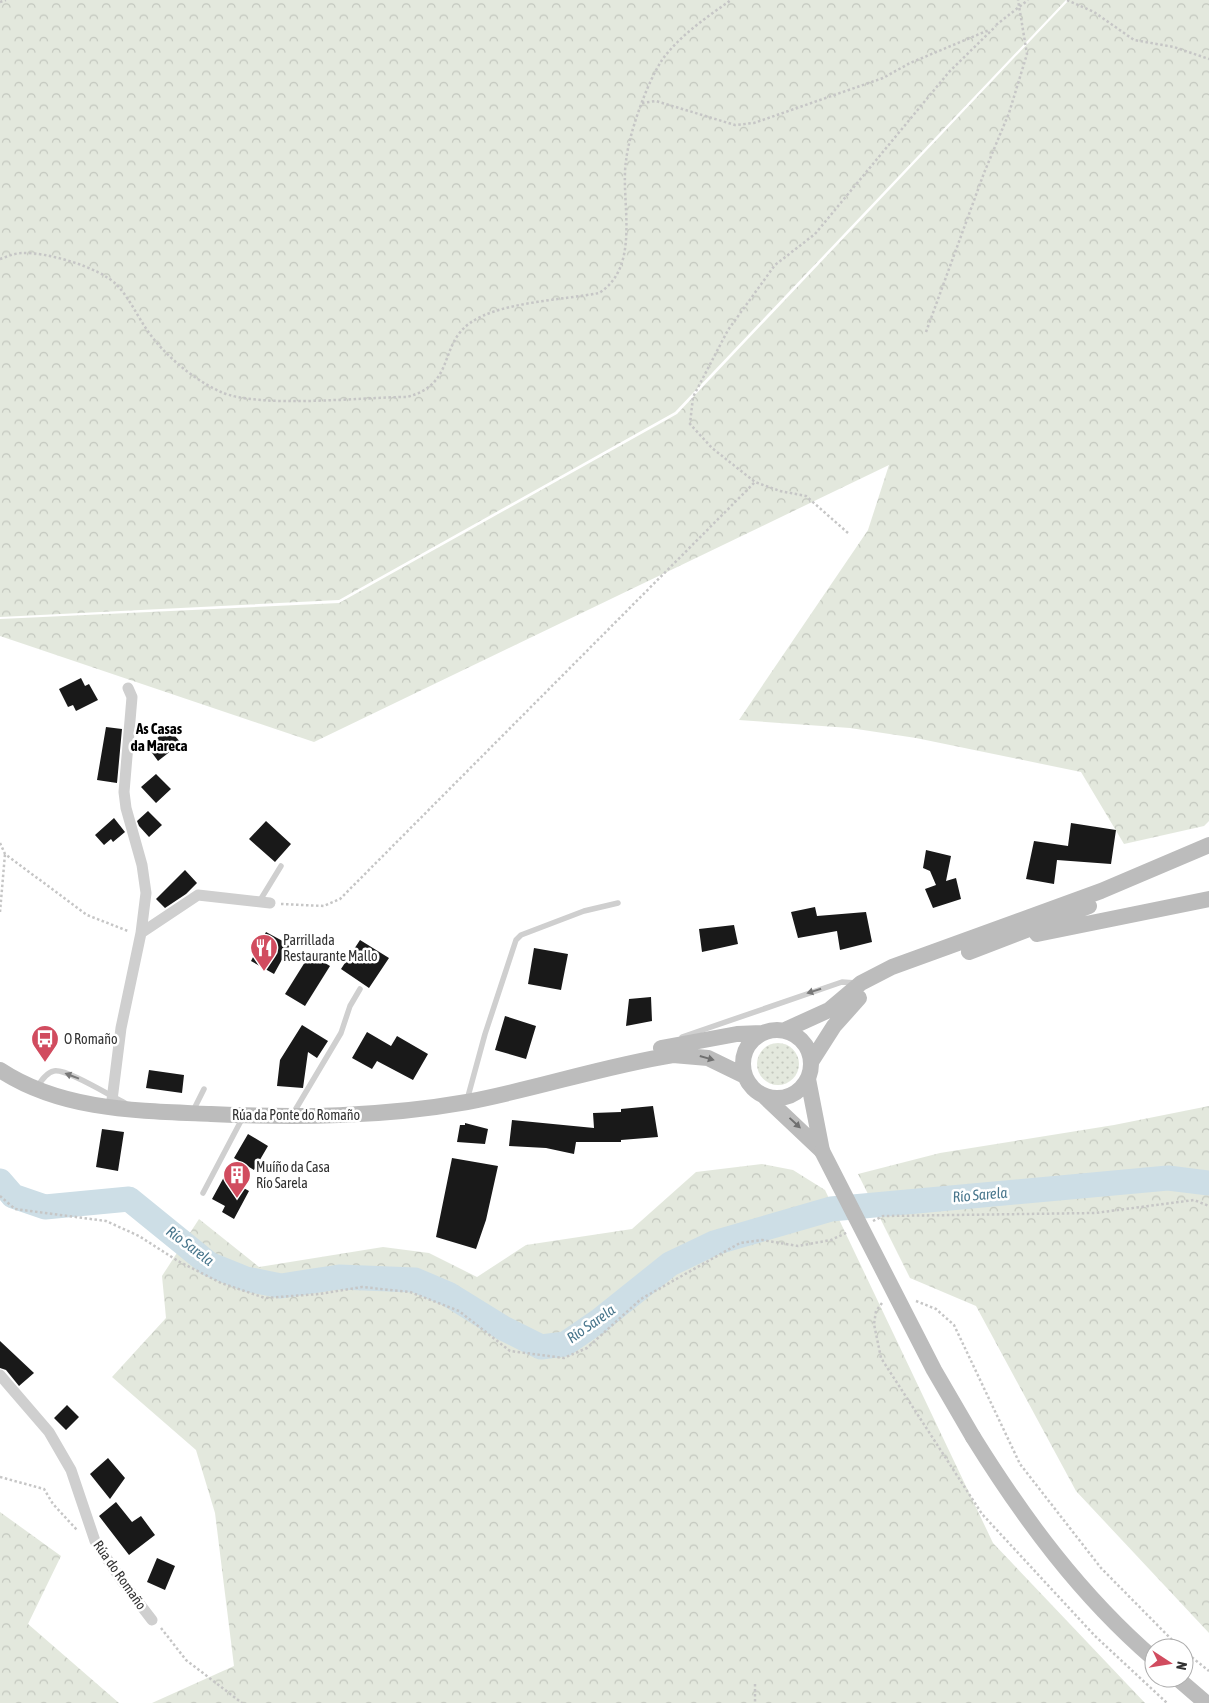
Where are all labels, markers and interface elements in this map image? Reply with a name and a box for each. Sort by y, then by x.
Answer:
district label: As Casas da Mareca [131,720,187,754]
place label: Parrillada Restaurante Mallo [283,932,378,964]
restaurant icon: Parrillada Restaurante Mallo [249,933,279,972]
one-way arrow [806,988,821,996]
bus stop icon: O Romaño [30,1024,60,1063]
place label: O Romaño [64,1031,118,1047]
one-way arrow [699,1055,714,1063]
one-way arrow [64,1072,79,1080]
street label: Rúa da Ponte do Romaño [232,1107,360,1123]
one-way arrow [788,1117,800,1129]
place label: Muíño da Casa Río Sarela [256,1159,330,1191]
building icon: Muíño da Casa Río Sarela [222,1160,252,1199]
water label: Río Sarela [952,1184,1008,1205]
water label: Río Sarela [163,1222,217,1269]
water label: Río Sarela [563,1301,618,1346]
street label: Rúa do Romaño [90,1537,150,1613]
north arrow [1144,1638,1194,1688]
text: N [1173,1660,1190,1671]

